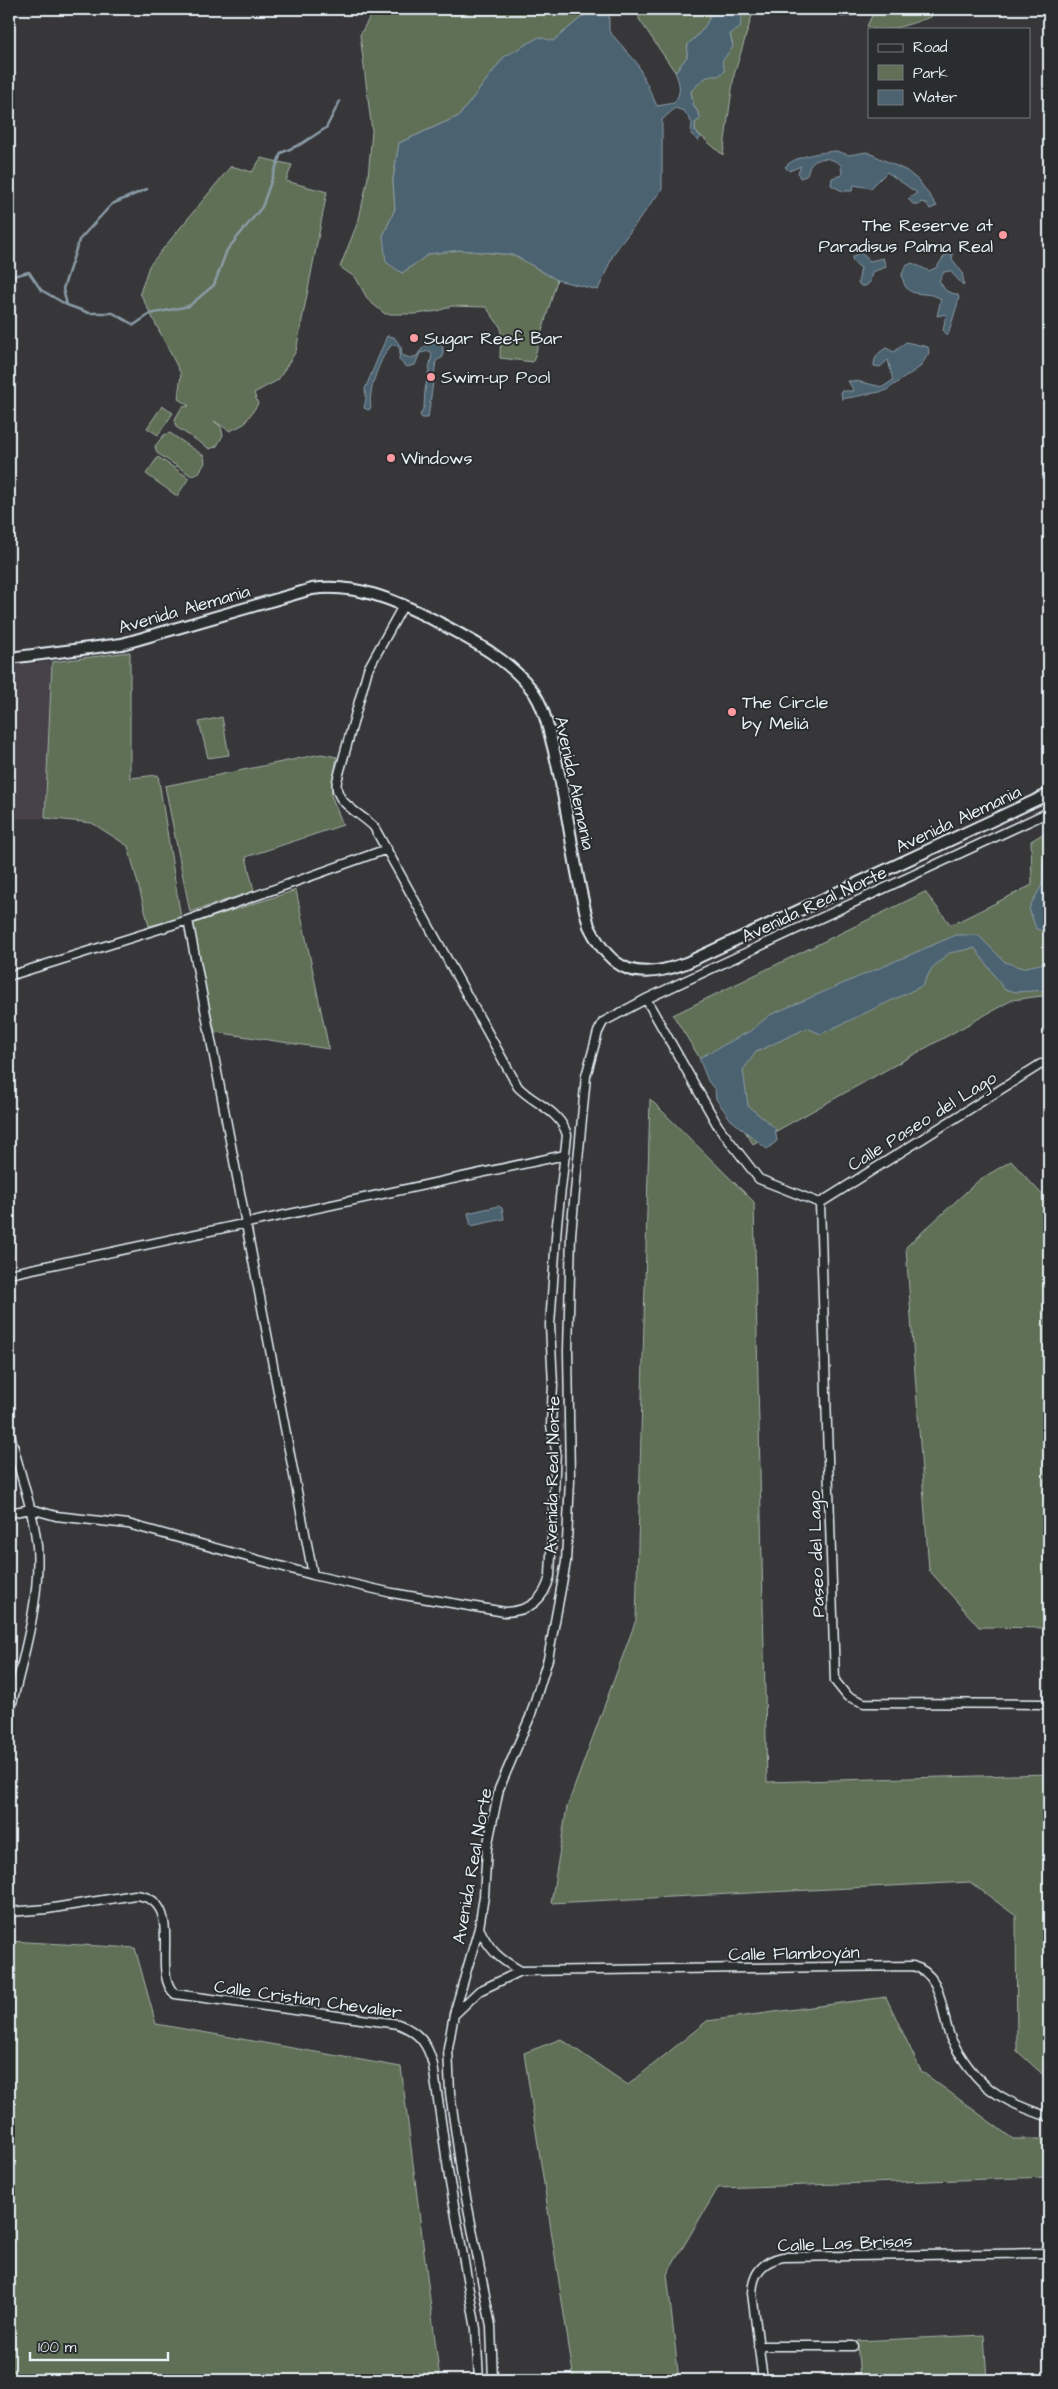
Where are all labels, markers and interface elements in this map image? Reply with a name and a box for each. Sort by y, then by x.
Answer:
legend [868,28,1030,118]
text: Road [913,37,948,58]
text: Park [913,63,948,84]
text: Water [913,87,957,108]
place label: The Reserve at Paradisus Palma Real [819,213,994,259]
marker: The Reserve at Paradisus Palma Real [997,229,1009,241]
place label: Sugar Reef Bar [424,326,562,352]
marker: Sugar Reef Bar [408,332,420,344]
place label: Swim-up Pool [441,365,551,390]
marker: Swim-up Pool [425,371,437,383]
place label: Windows [401,446,473,471]
marker: Windows [385,452,397,464]
street label: Avenida Alemania [115,579,253,640]
place label: The Circle by Meliá [742,690,829,737]
marker: The Circle by Meliá [726,706,738,718]
street label: Avenida Alemania [548,714,601,852]
street label: Avenida Alemania [891,779,1025,860]
street label: Avenida Real Norte [737,860,891,949]
street label: Calle Paseo del Lago [843,1065,1002,1178]
street label: Avenida Real Norte [539,1396,566,1554]
street label: Paseo del Lago [802,1490,832,1618]
street label: Avenida Real Norte [446,1786,499,1946]
street label: Calle Flamboyán [728,1940,860,1968]
street label: Calle Cristian Chevalier [212,1974,404,2025]
street label: Calle Las Brisas [777,2229,913,2258]
scale bar [30,2329,168,2361]
text: 100 m [38,2337,77,2358]

